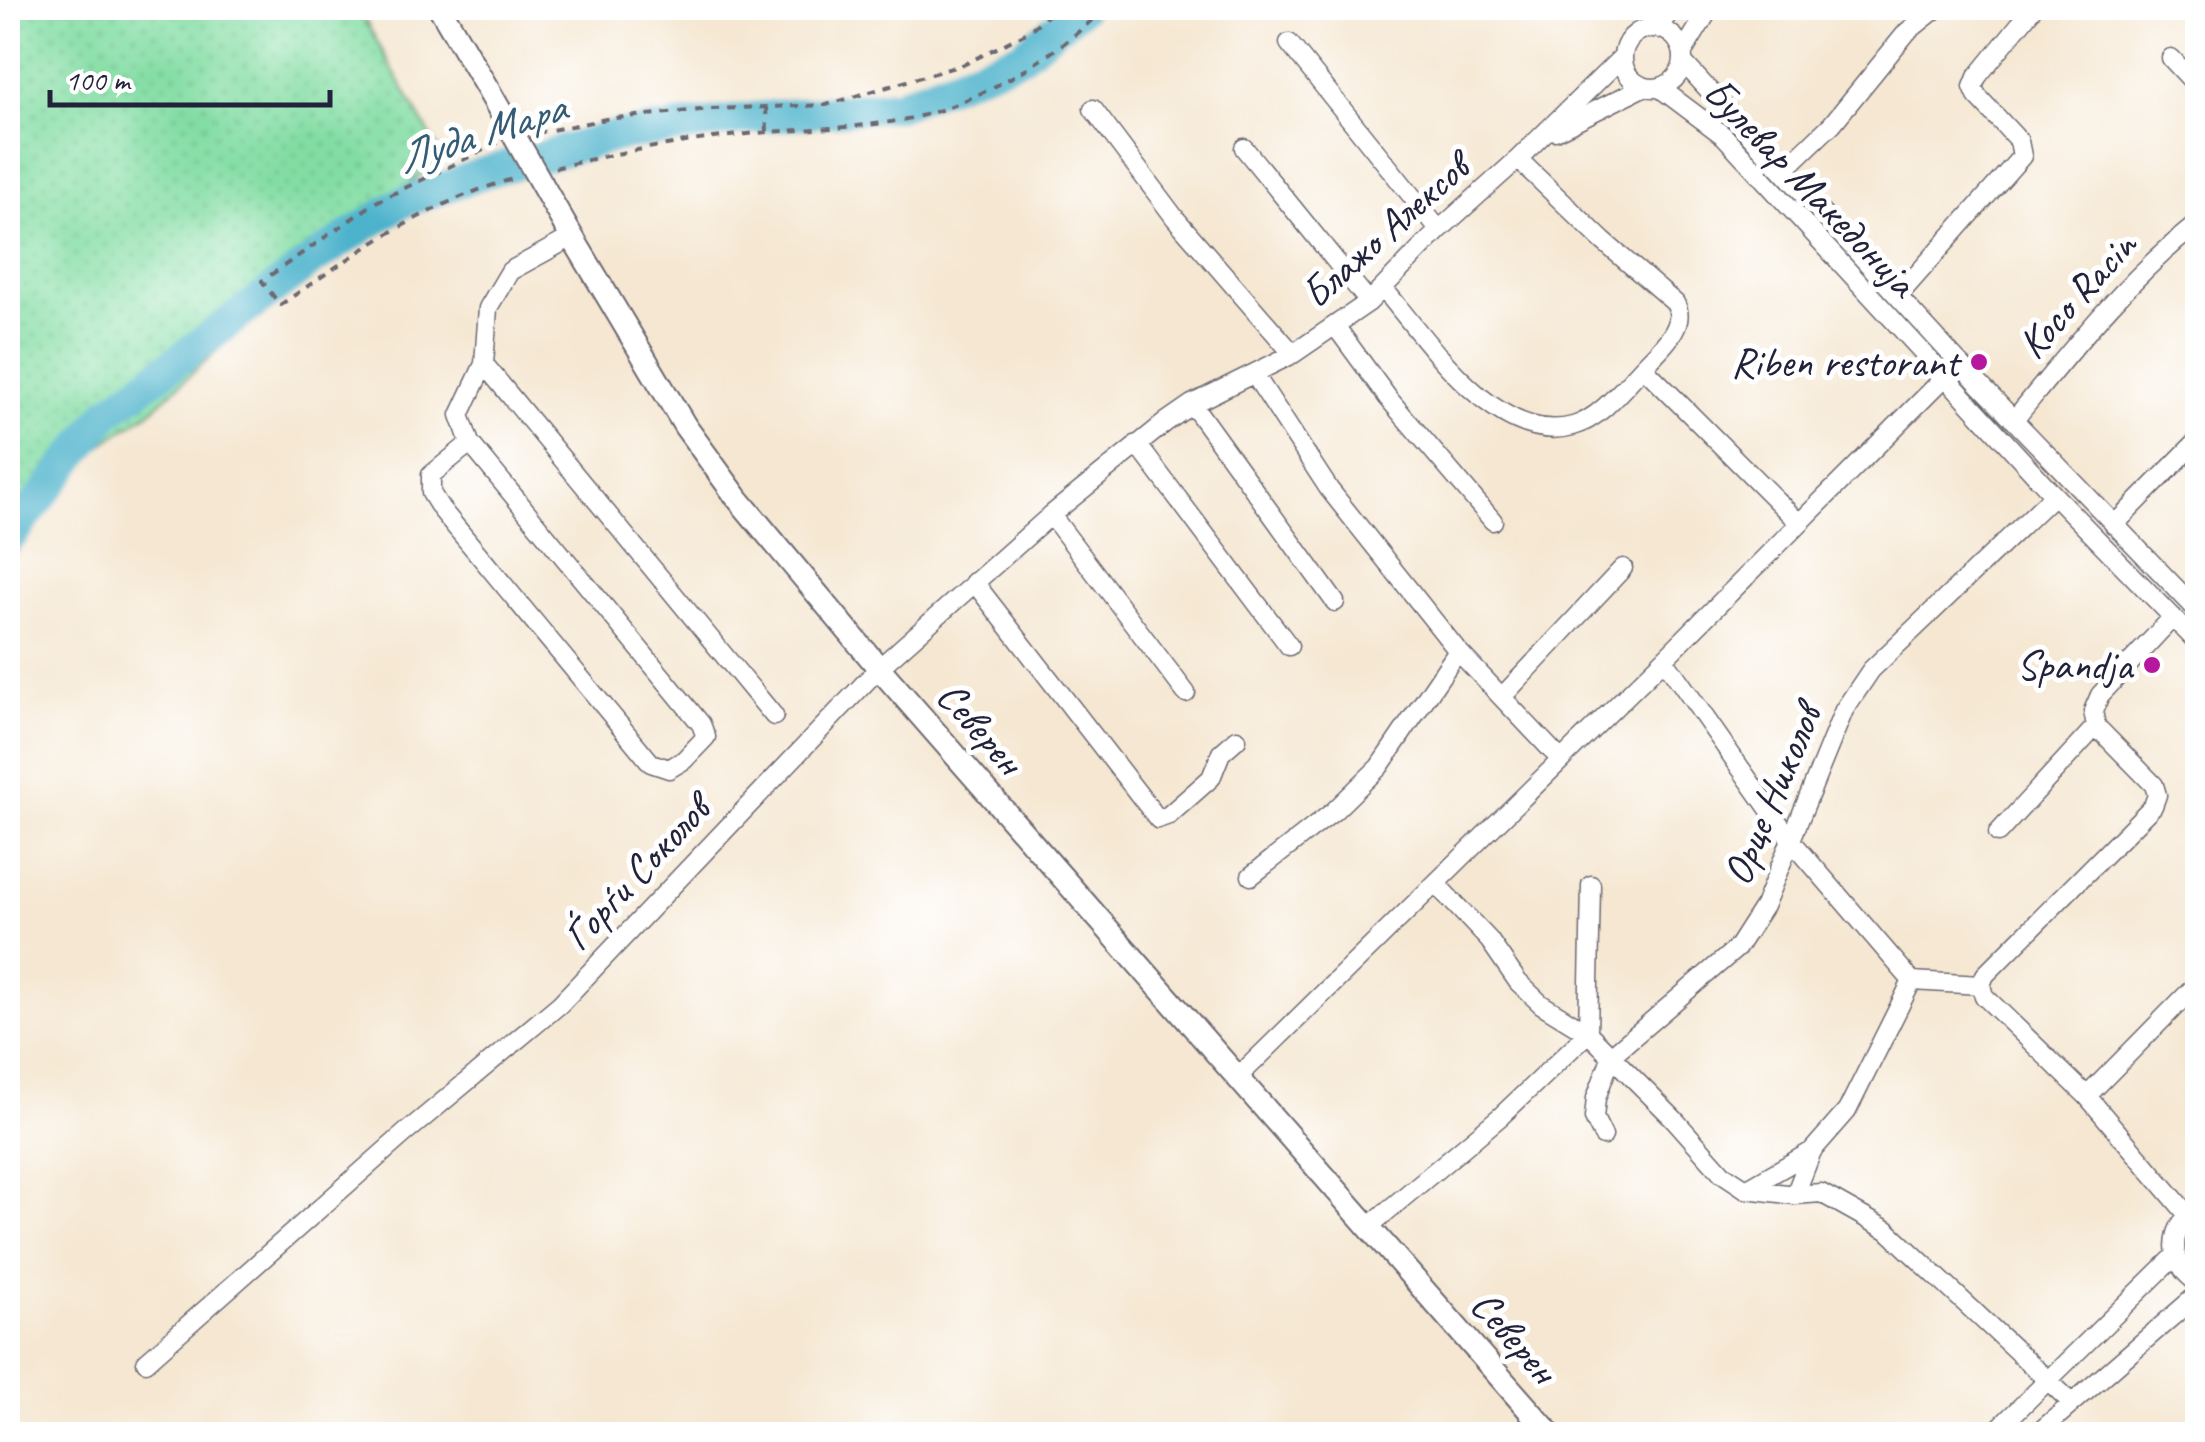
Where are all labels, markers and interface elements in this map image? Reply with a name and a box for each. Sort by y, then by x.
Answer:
scale bar [50,45,330,107]
text: 100 m [65,61,132,99]
street label: Булевар Македонија [1692,66,1930,310]
water label: Луда Мара [390,78,576,187]
street label: Блажо Алексов [1290,137,1486,320]
street label: Koco Racin [2006,219,2149,370]
place label: Riben restorant [1731,336,1963,389]
marker: Riben restorant [1968,351,1990,373]
place label: Spandja [2017,639,2135,692]
marker: Spandja [2141,654,2163,676]
street label: Северен [925,670,1037,788]
street label: Орце Николов [1710,691,1836,893]
street label: Ѓорѓи Соколов [551,778,727,962]
street label: Северен [1459,1279,1571,1397]

